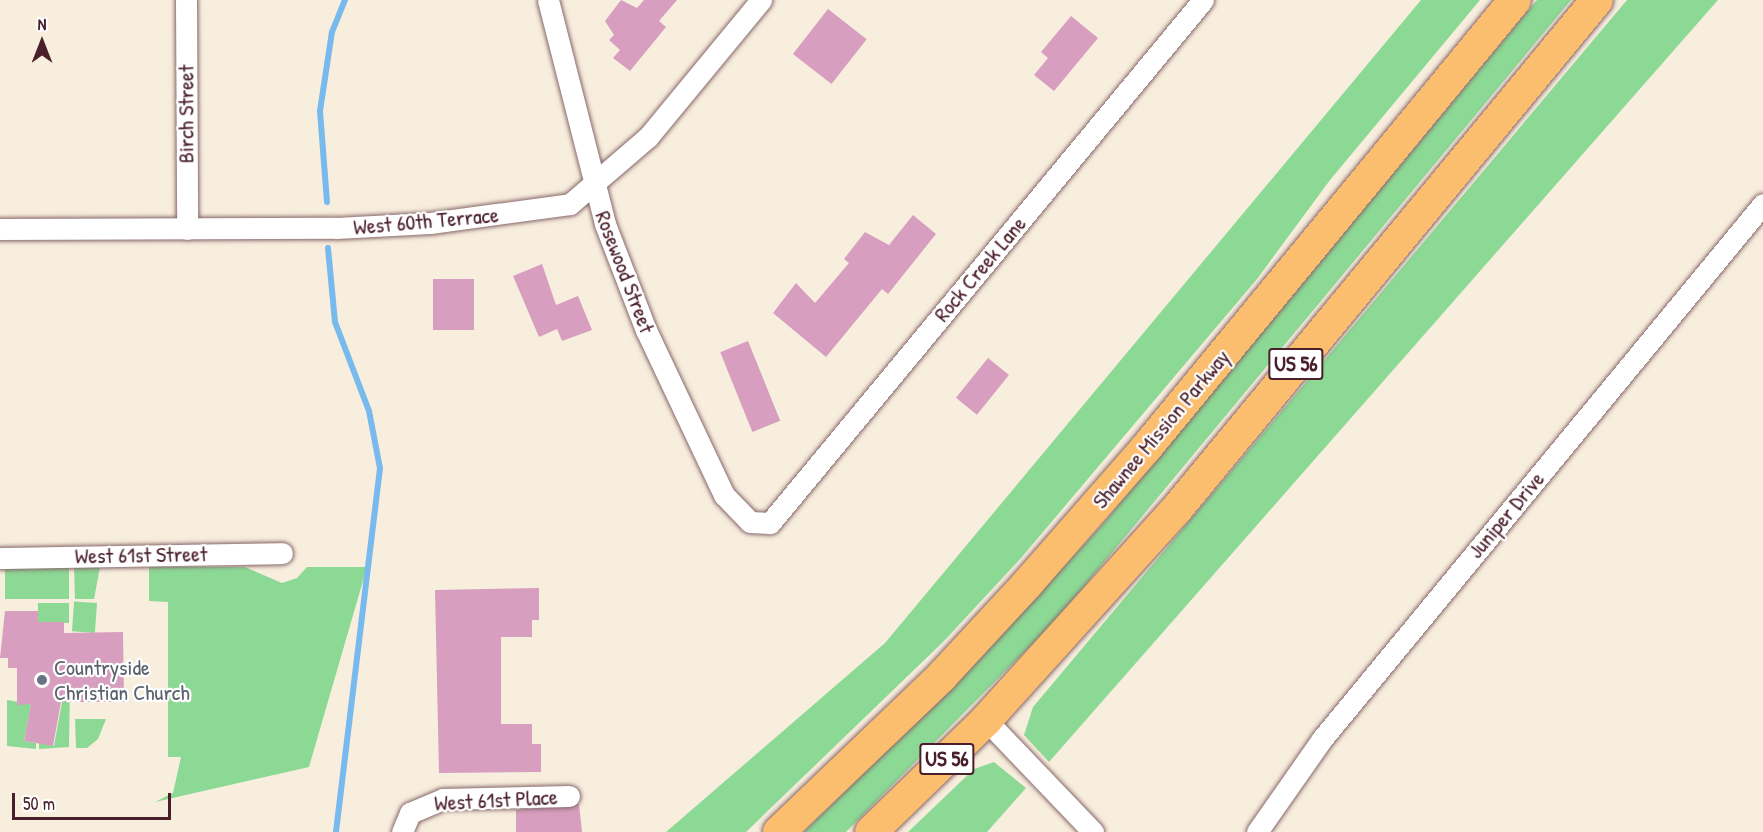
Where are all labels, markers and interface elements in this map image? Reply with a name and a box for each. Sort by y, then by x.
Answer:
north arrow [12,12,72,72]
text: N [38,13,46,35]
street label: Birch Street [173,65,199,163]
street label: West 60th Terrace [352,201,500,241]
street label: Rosewood Street [590,207,660,337]
street label: Rock Creek Lane [928,211,1032,327]
street label: Shawnee Mission Parkway [1087,344,1235,514]
road number: US 56 [1268,346,1324,382]
street label: Juniper Drive [1462,466,1550,564]
street label: West 61st Street [75,541,207,569]
place label: Countryside Christian Church [54,654,190,706]
marker: Countryside Christian Church [35,673,49,687]
road number: US 56 [918,741,976,777]
scale bar [15,781,174,819]
street label: West 61st Place [434,784,558,816]
text: 50 m [23,791,55,816]

